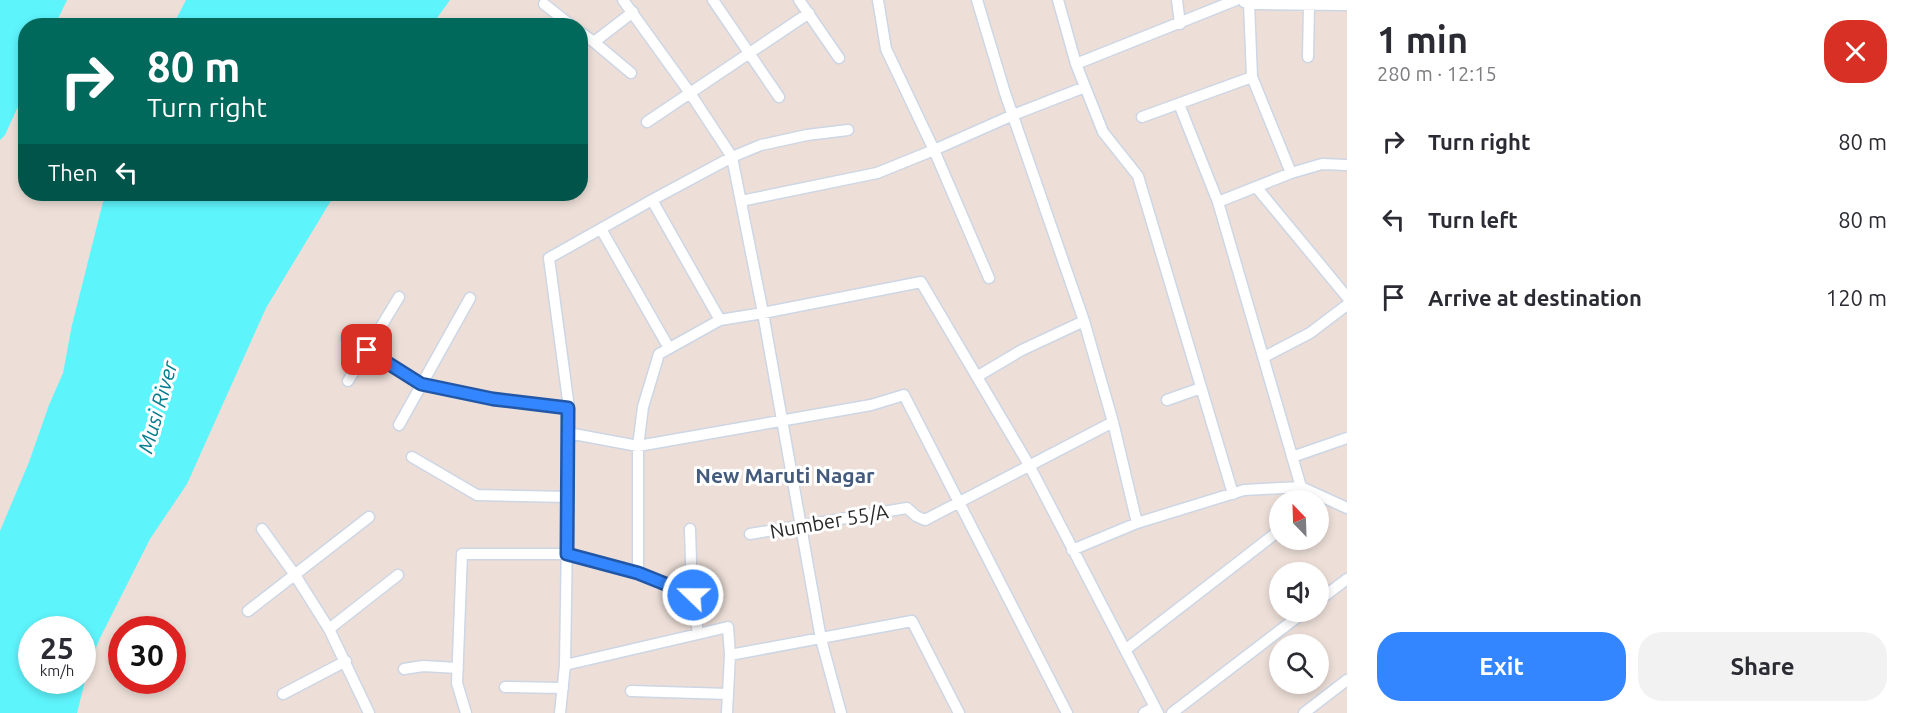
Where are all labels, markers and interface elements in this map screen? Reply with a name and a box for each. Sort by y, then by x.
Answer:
text: 1 min [1377,19,1468,60]
button: close [1824,20,1887,83]
icon: right [48,42,126,120]
text: 80 m [147,43,241,90]
text: 280 m · 12:15 [1377,62,1497,85]
text: Turn right [147,92,267,122]
icon: right [1377,125,1410,158]
text: Turn right [1428,129,1530,154]
text: 80 m [1838,129,1887,154]
icon: left [110,156,143,189]
text: Then [48,160,98,185]
icon: left [1377,203,1410,236]
text: Turn left [1428,207,1518,232]
text: 80 m [1838,207,1887,232]
icon: arrive [1377,281,1410,314]
text: Arrive at destination [1428,285,1642,310]
text: 120 m [1826,285,1887,310]
pin [341,324,392,375]
icon: arrive [350,333,383,366]
water label: Musi River [132,357,182,456]
district label: New Maruti Nagar [695,463,875,487]
north arrow [1269,490,1329,550]
map controls [1269,490,1329,694]
street label: Number 55/A [768,499,890,543]
button: sound [1269,562,1329,622]
position arrow [661,563,725,627]
speed limit sign: 30 [108,616,186,694]
text: 25 [40,631,74,665]
button: Exit [1377,632,1626,701]
button: Share [1638,632,1887,701]
button: search [1269,634,1329,694]
text: km/h [40,662,74,679]

